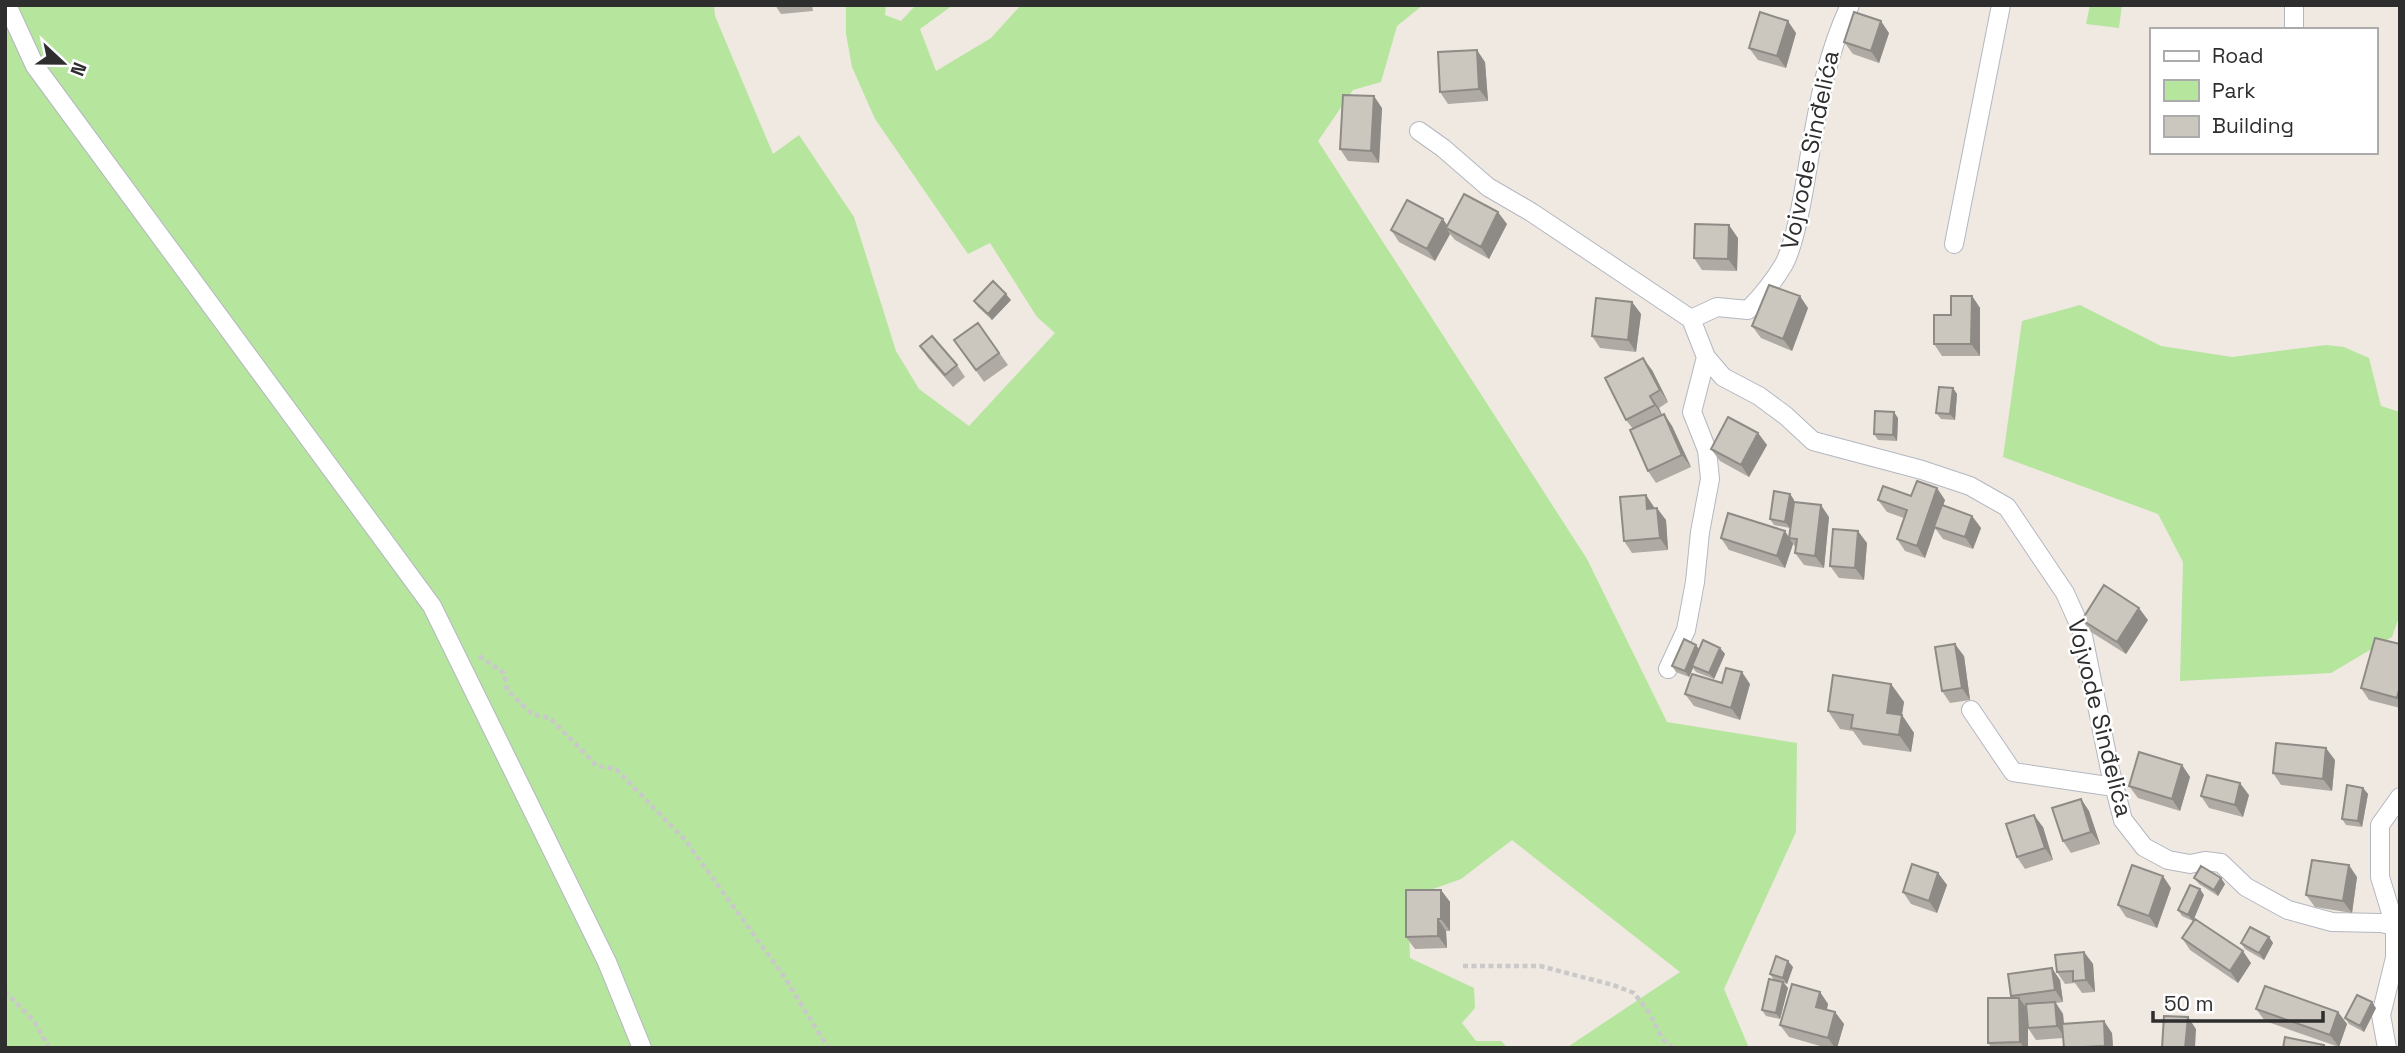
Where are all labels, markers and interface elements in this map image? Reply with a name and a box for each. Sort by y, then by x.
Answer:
north arrow [28,28,98,98]
legend [2150,28,2377,154]
text: Road [2212,42,2264,69]
street label: Vojvode Sinđelića [1773,47,1846,252]
text: N [64,59,92,80]
text: Park [2212,77,2256,104]
text: Building [2212,112,2294,139]
street label: Vojvode Sinđelića [2061,616,2140,820]
scale bar [2153,979,2323,1023]
text: 50 m [2164,990,2214,1017]

